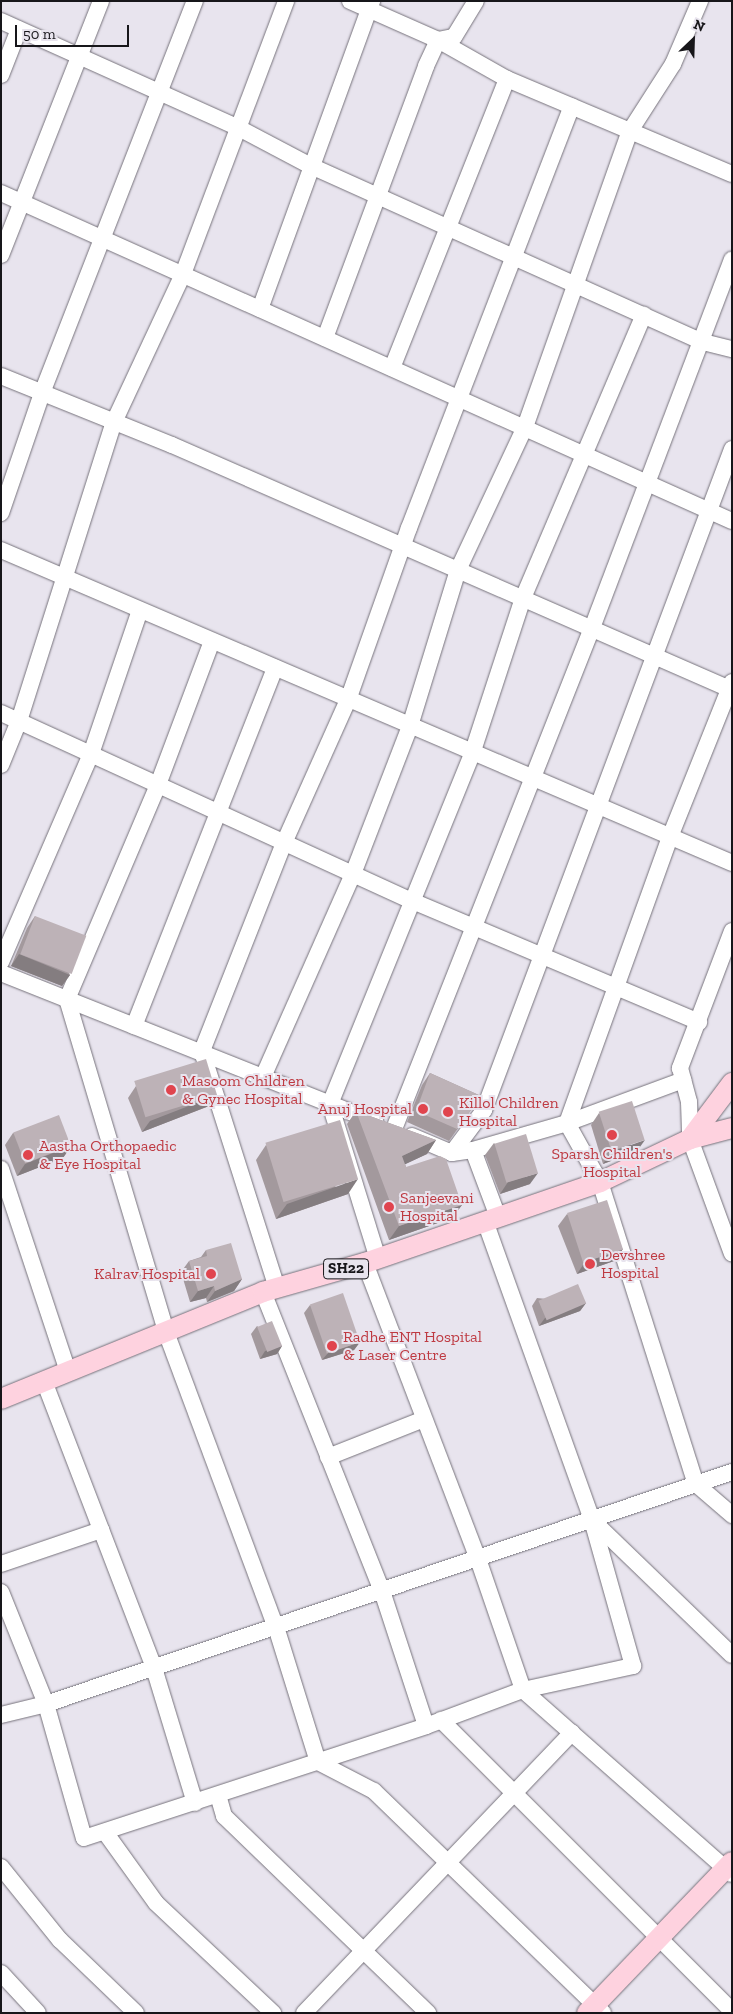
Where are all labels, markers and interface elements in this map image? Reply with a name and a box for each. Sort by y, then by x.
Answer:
scale bar [18,15,131,47]
north arrow [668,15,718,65]
text: N [691,16,708,36]
text: 50 m [23,25,56,43]
place label: Masoom Children & Gynec Hospital [182,1071,305,1109]
marker: Masoom Children & Gynec Hospital [164,1083,178,1097]
place label: Killol Children Hospital [459,1093,559,1131]
place label: Anuj Hospital [318,1099,412,1119]
marker: Anuj Hospital [416,1102,430,1116]
marker: Killol Children Hospital [441,1105,455,1119]
marker: Sparsh Children's Hospital [605,1128,619,1142]
place label: Aastha Orthopaedic & Eye Hospital [39,1136,177,1174]
place label: Sparsh Children's Hospital [551,1144,673,1182]
marker: Aastha Orthopaedic & Eye Hospital [21,1148,35,1162]
place label: Sanjeevani Hospital [400,1188,474,1226]
marker: Sanjeevani Hospital [382,1200,396,1214]
place label: Devshree Hospital [601,1245,665,1283]
road number: SH22 [322,1256,370,1282]
marker: Devshree Hospital [583,1257,597,1271]
place label: Kalrav Hospital [94,1264,200,1284]
marker: Kalrav Hospital [204,1267,218,1281]
place label: Radhe ENT Hospital & Laser Centre [343,1327,482,1365]
marker: Radhe ENT Hospital & Laser Centre [325,1339,339,1353]

